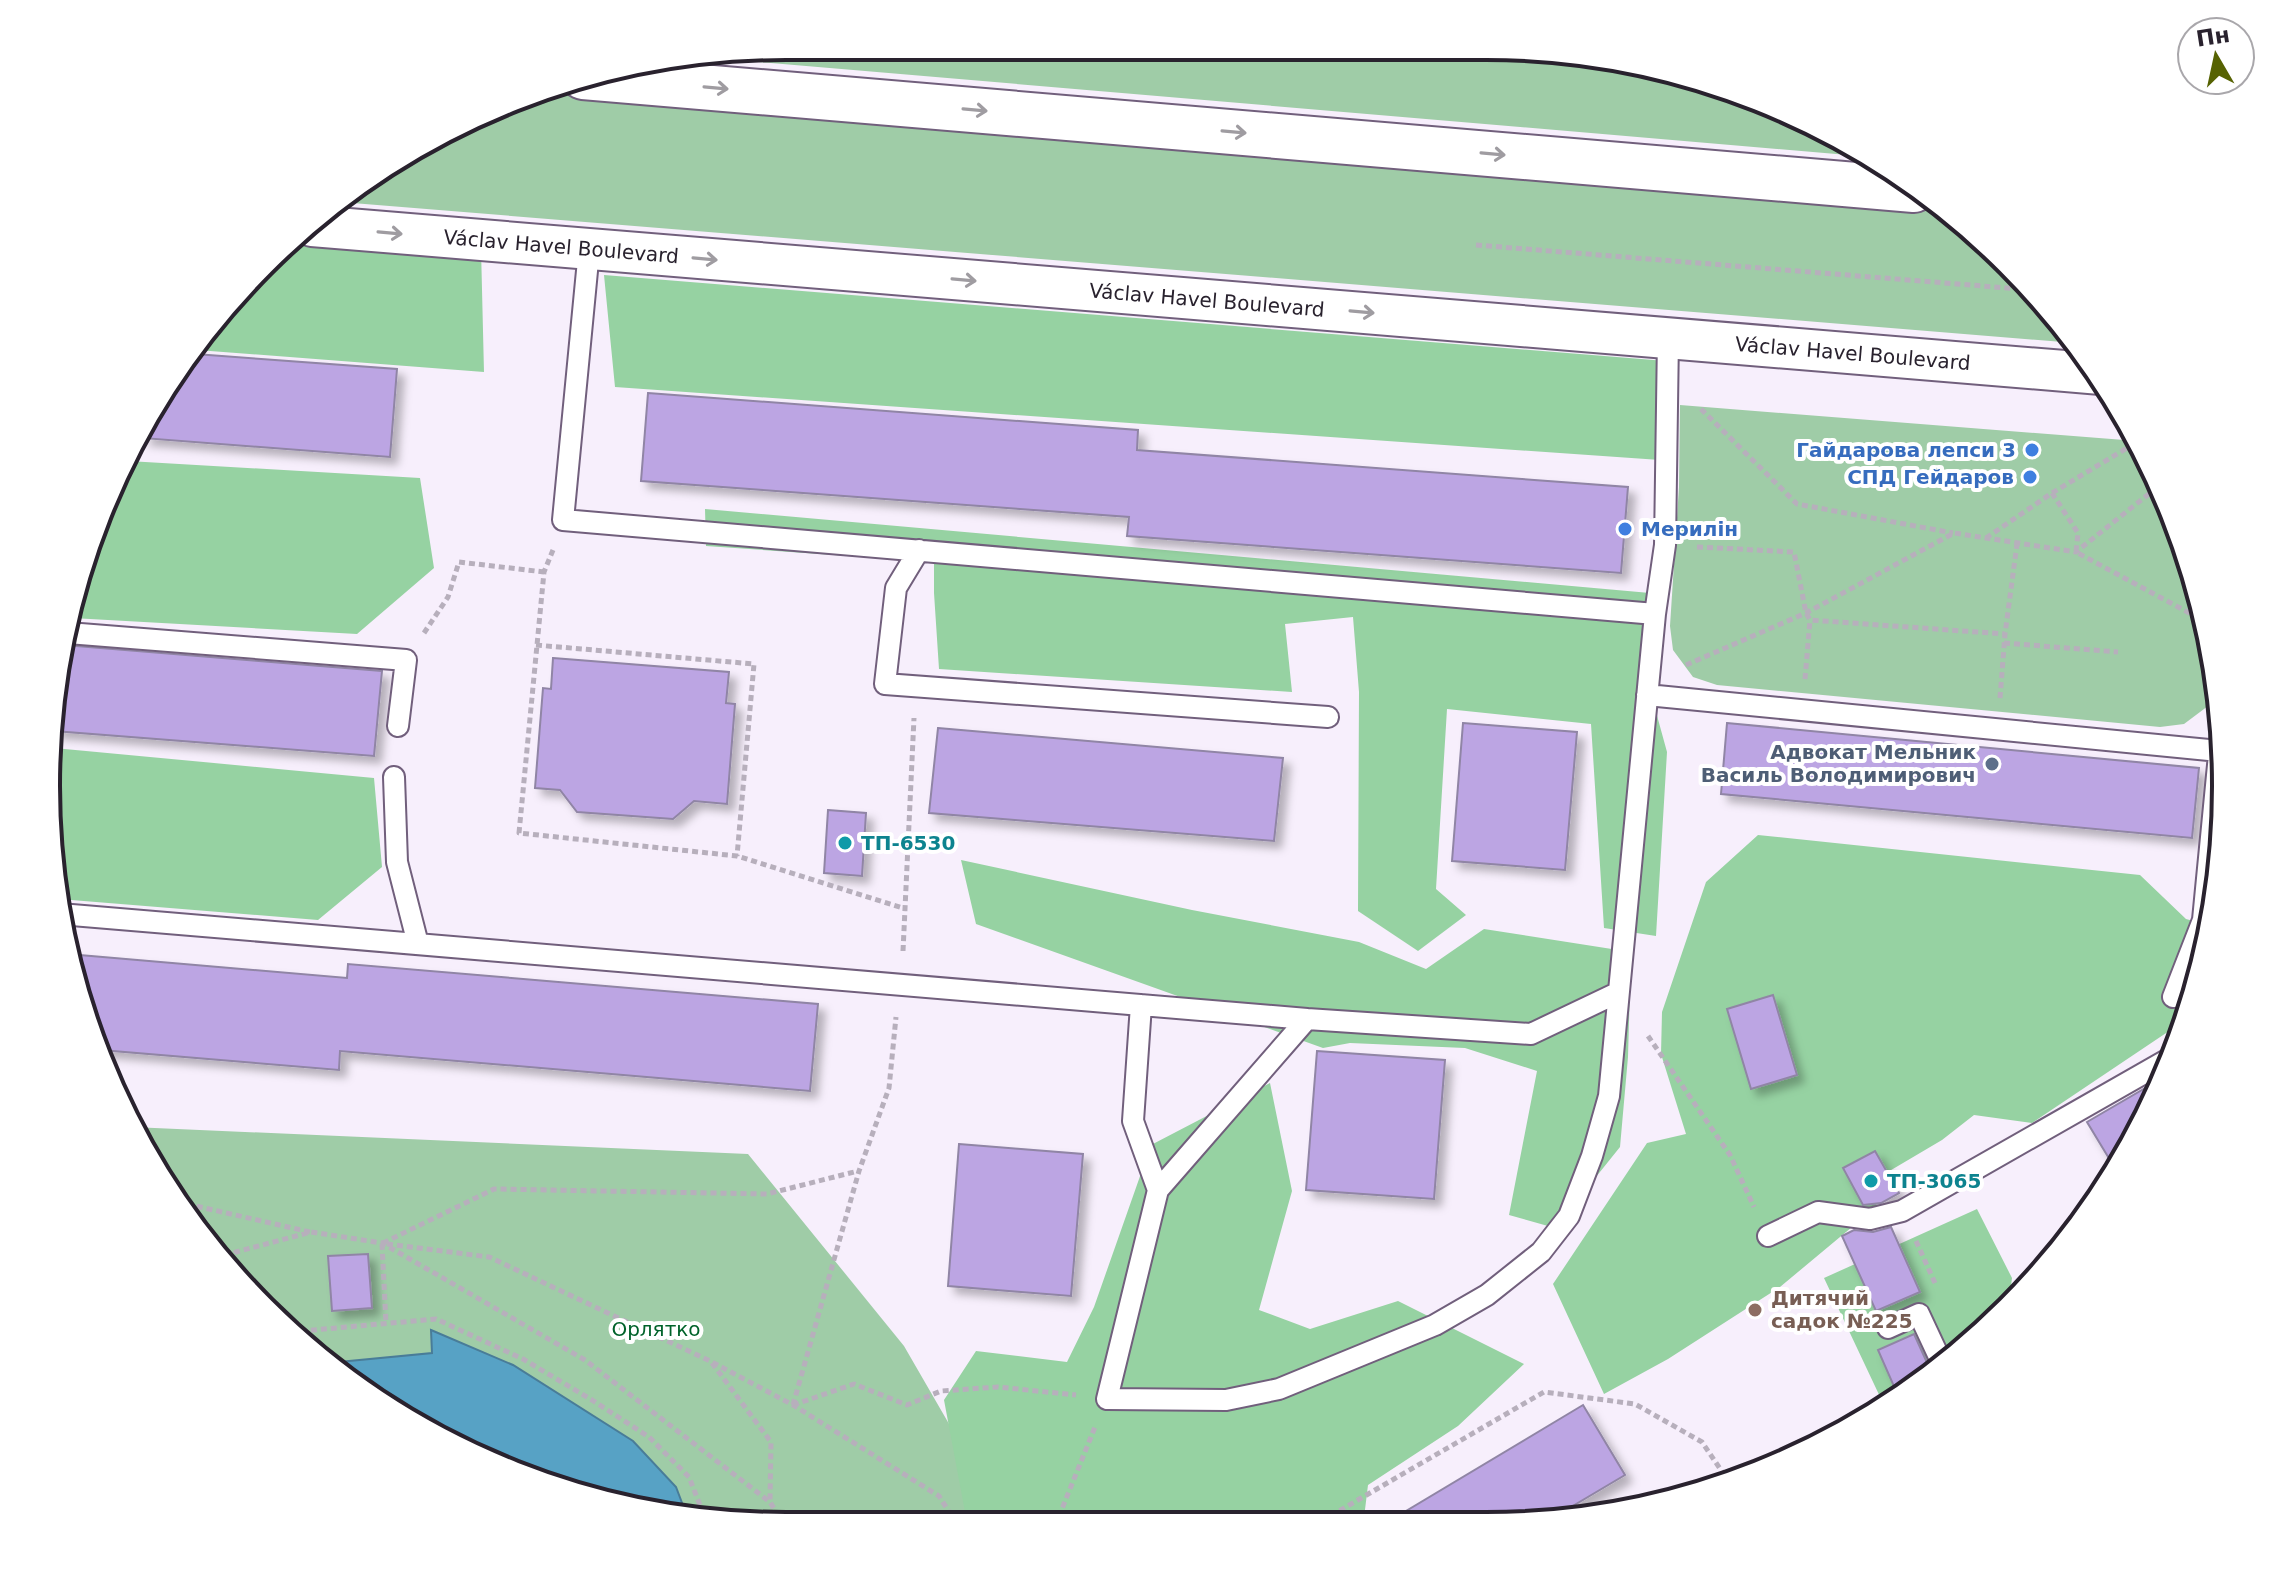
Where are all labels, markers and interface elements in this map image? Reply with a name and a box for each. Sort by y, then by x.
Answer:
north arrow [2176,16,2256,96]
text: Пн [2194,22,2232,52]
one-way arrow [702,81,729,96]
one-way arrow [961,103,988,118]
one-way arrow [1220,125,1247,140]
one-way arrow [1479,147,1506,162]
street label: Václav Havel Boulevard [443,225,680,268]
one-way arrow [376,226,403,241]
one-way arrow [691,252,718,267]
one-way arrow [950,273,977,288]
street label: Václav Havel Boulevard [1088,278,1326,322]
one-way arrow [1348,305,1375,320]
street label: Václav Havel Boulevard [1734,332,1971,375]
place label: Гайдарова лепси 3 [1796,438,2016,462]
marker: Гайдарова лепси 3 [2023,441,2041,459]
place label: СПД Гейдаров [1847,465,2014,489]
marker: СПД Гейдаров [2021,468,2039,486]
place label: Мерилін [1641,517,1738,541]
marker: Мерилін [1616,520,1634,538]
place label: Адвокат Мельник Василь Володимирович [1701,740,1976,787]
marker: Адвокат Мельник Василь Володимирович [1983,755,2001,773]
place label: ТП-6530 [861,831,955,855]
marker: ТП-6530 [836,834,854,852]
place label: ТП-3065 [1887,1169,1981,1193]
marker: ТП-3065 [1862,1172,1880,1190]
place label: Дитячий садок №225 [1771,1286,1913,1333]
marker: Дитячий садок №225 [1746,1301,1764,1319]
park label: Орлятко [611,1317,701,1341]

